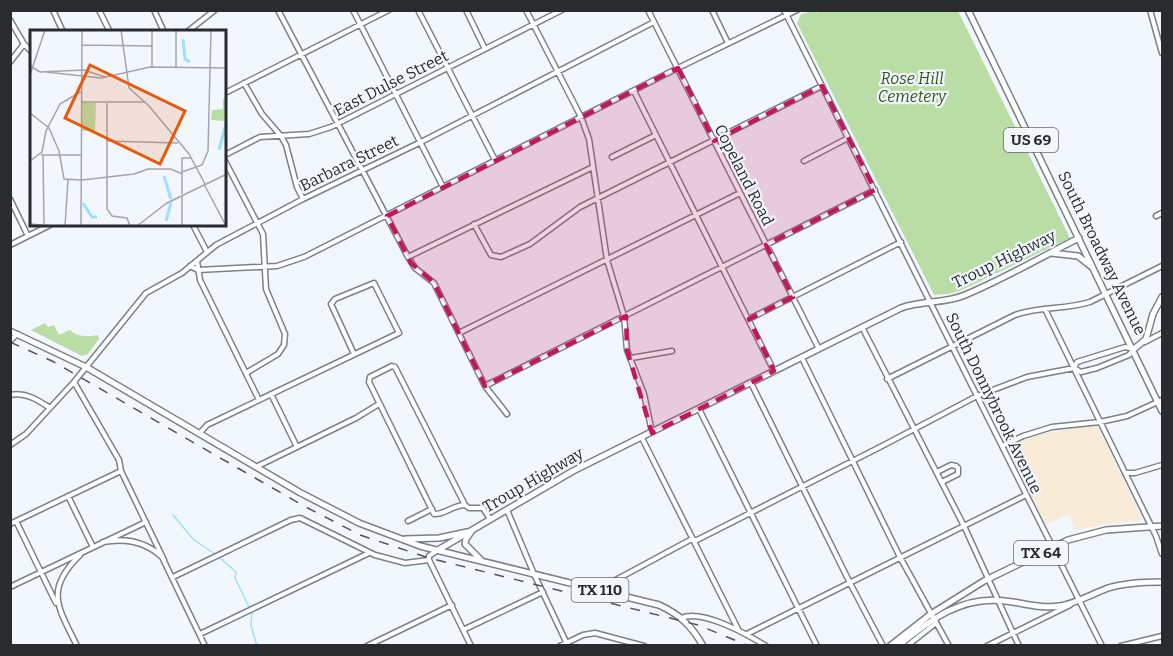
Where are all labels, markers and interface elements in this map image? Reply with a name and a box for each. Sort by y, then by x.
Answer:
inset map [30,30,226,226]
street label: East Dulse Street [331,46,451,120]
park label: Rose Hill Cemetery [878,69,947,106]
street label: Copeland Road [710,121,778,229]
road number: US 69 [1004,128,1058,152]
street label: Barbara Street [297,131,402,195]
street label: South Broadway Avenue [1054,168,1150,338]
street label: Troup Highway [949,226,1059,292]
street label: South Donnybrook Avenue [942,309,1046,497]
street label: Troup Highway [480,443,587,516]
road number: TX 64 [1014,541,1068,565]
road number: TX 110 [572,578,628,602]

